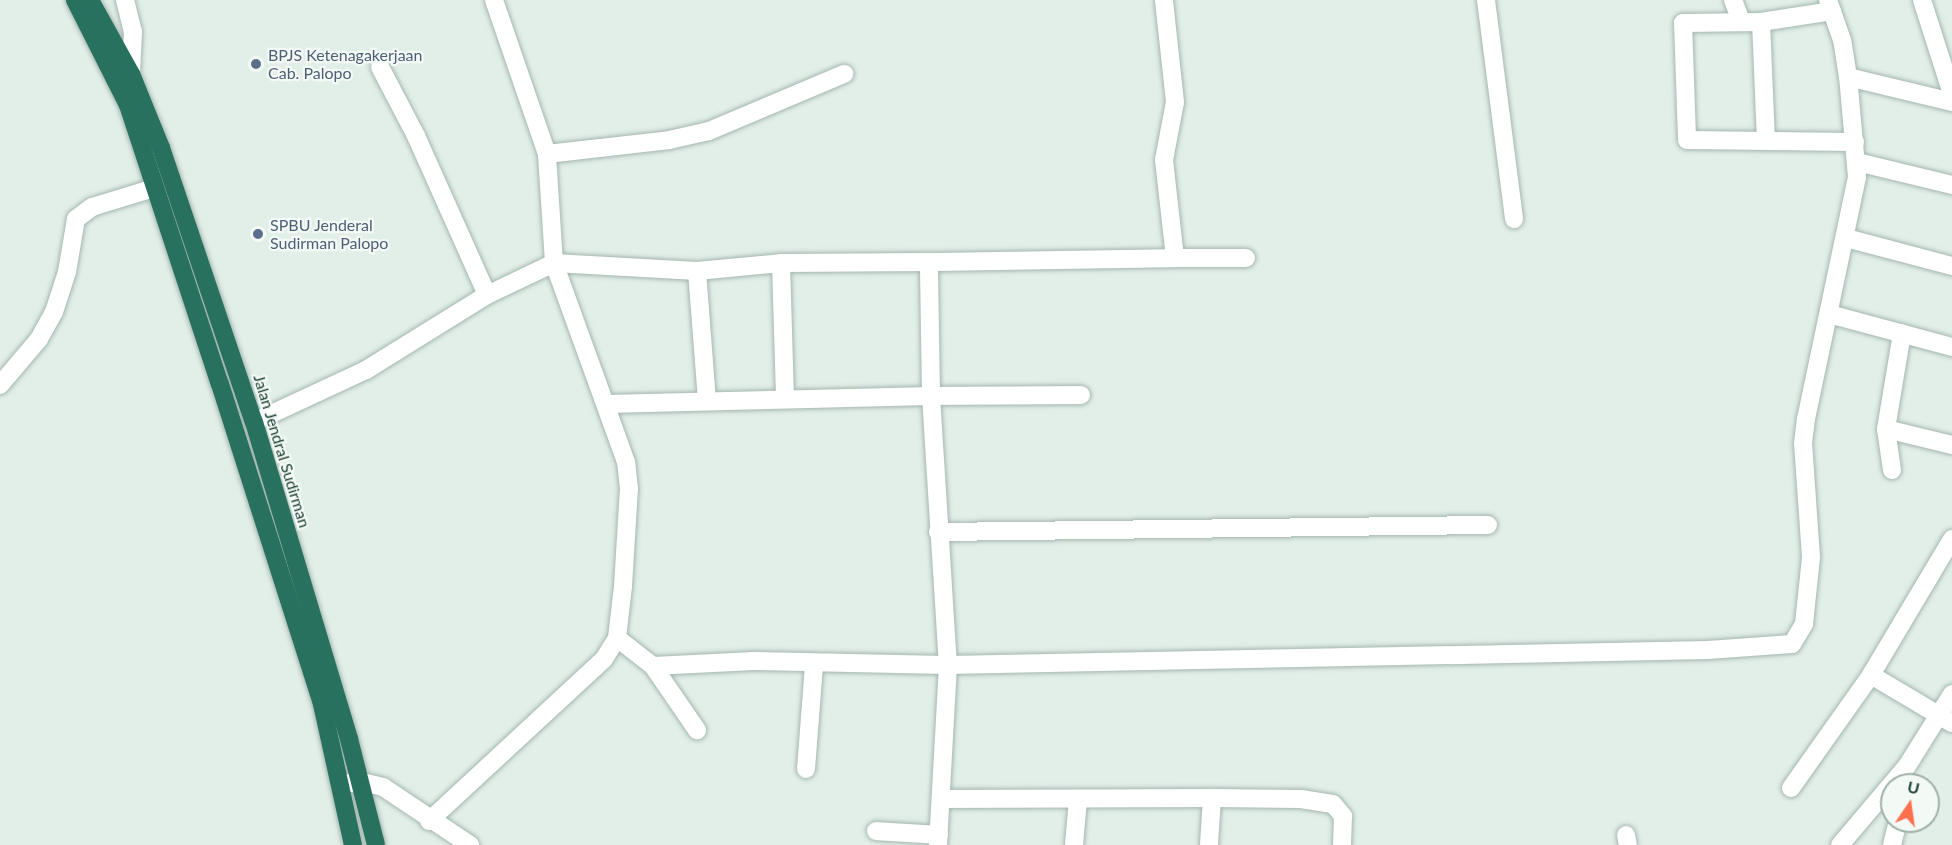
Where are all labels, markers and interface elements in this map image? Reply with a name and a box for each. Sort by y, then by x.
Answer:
place label: BPJS Ketenagakerjaan Cab. Palopo [268,45,422,83]
marker: BPJS Ketenagakerjaan Cab. Palopo [249,57,263,71]
place label: SPBU Jenderal Sudirman Palopo [270,215,388,253]
marker: SPBU Jenderal Sudirman Palopo [251,227,265,241]
street label: Jalan Jendral Sudirman [249,372,315,530]
north arrow [1880,773,1940,833]
text: U [1906,776,1922,798]

